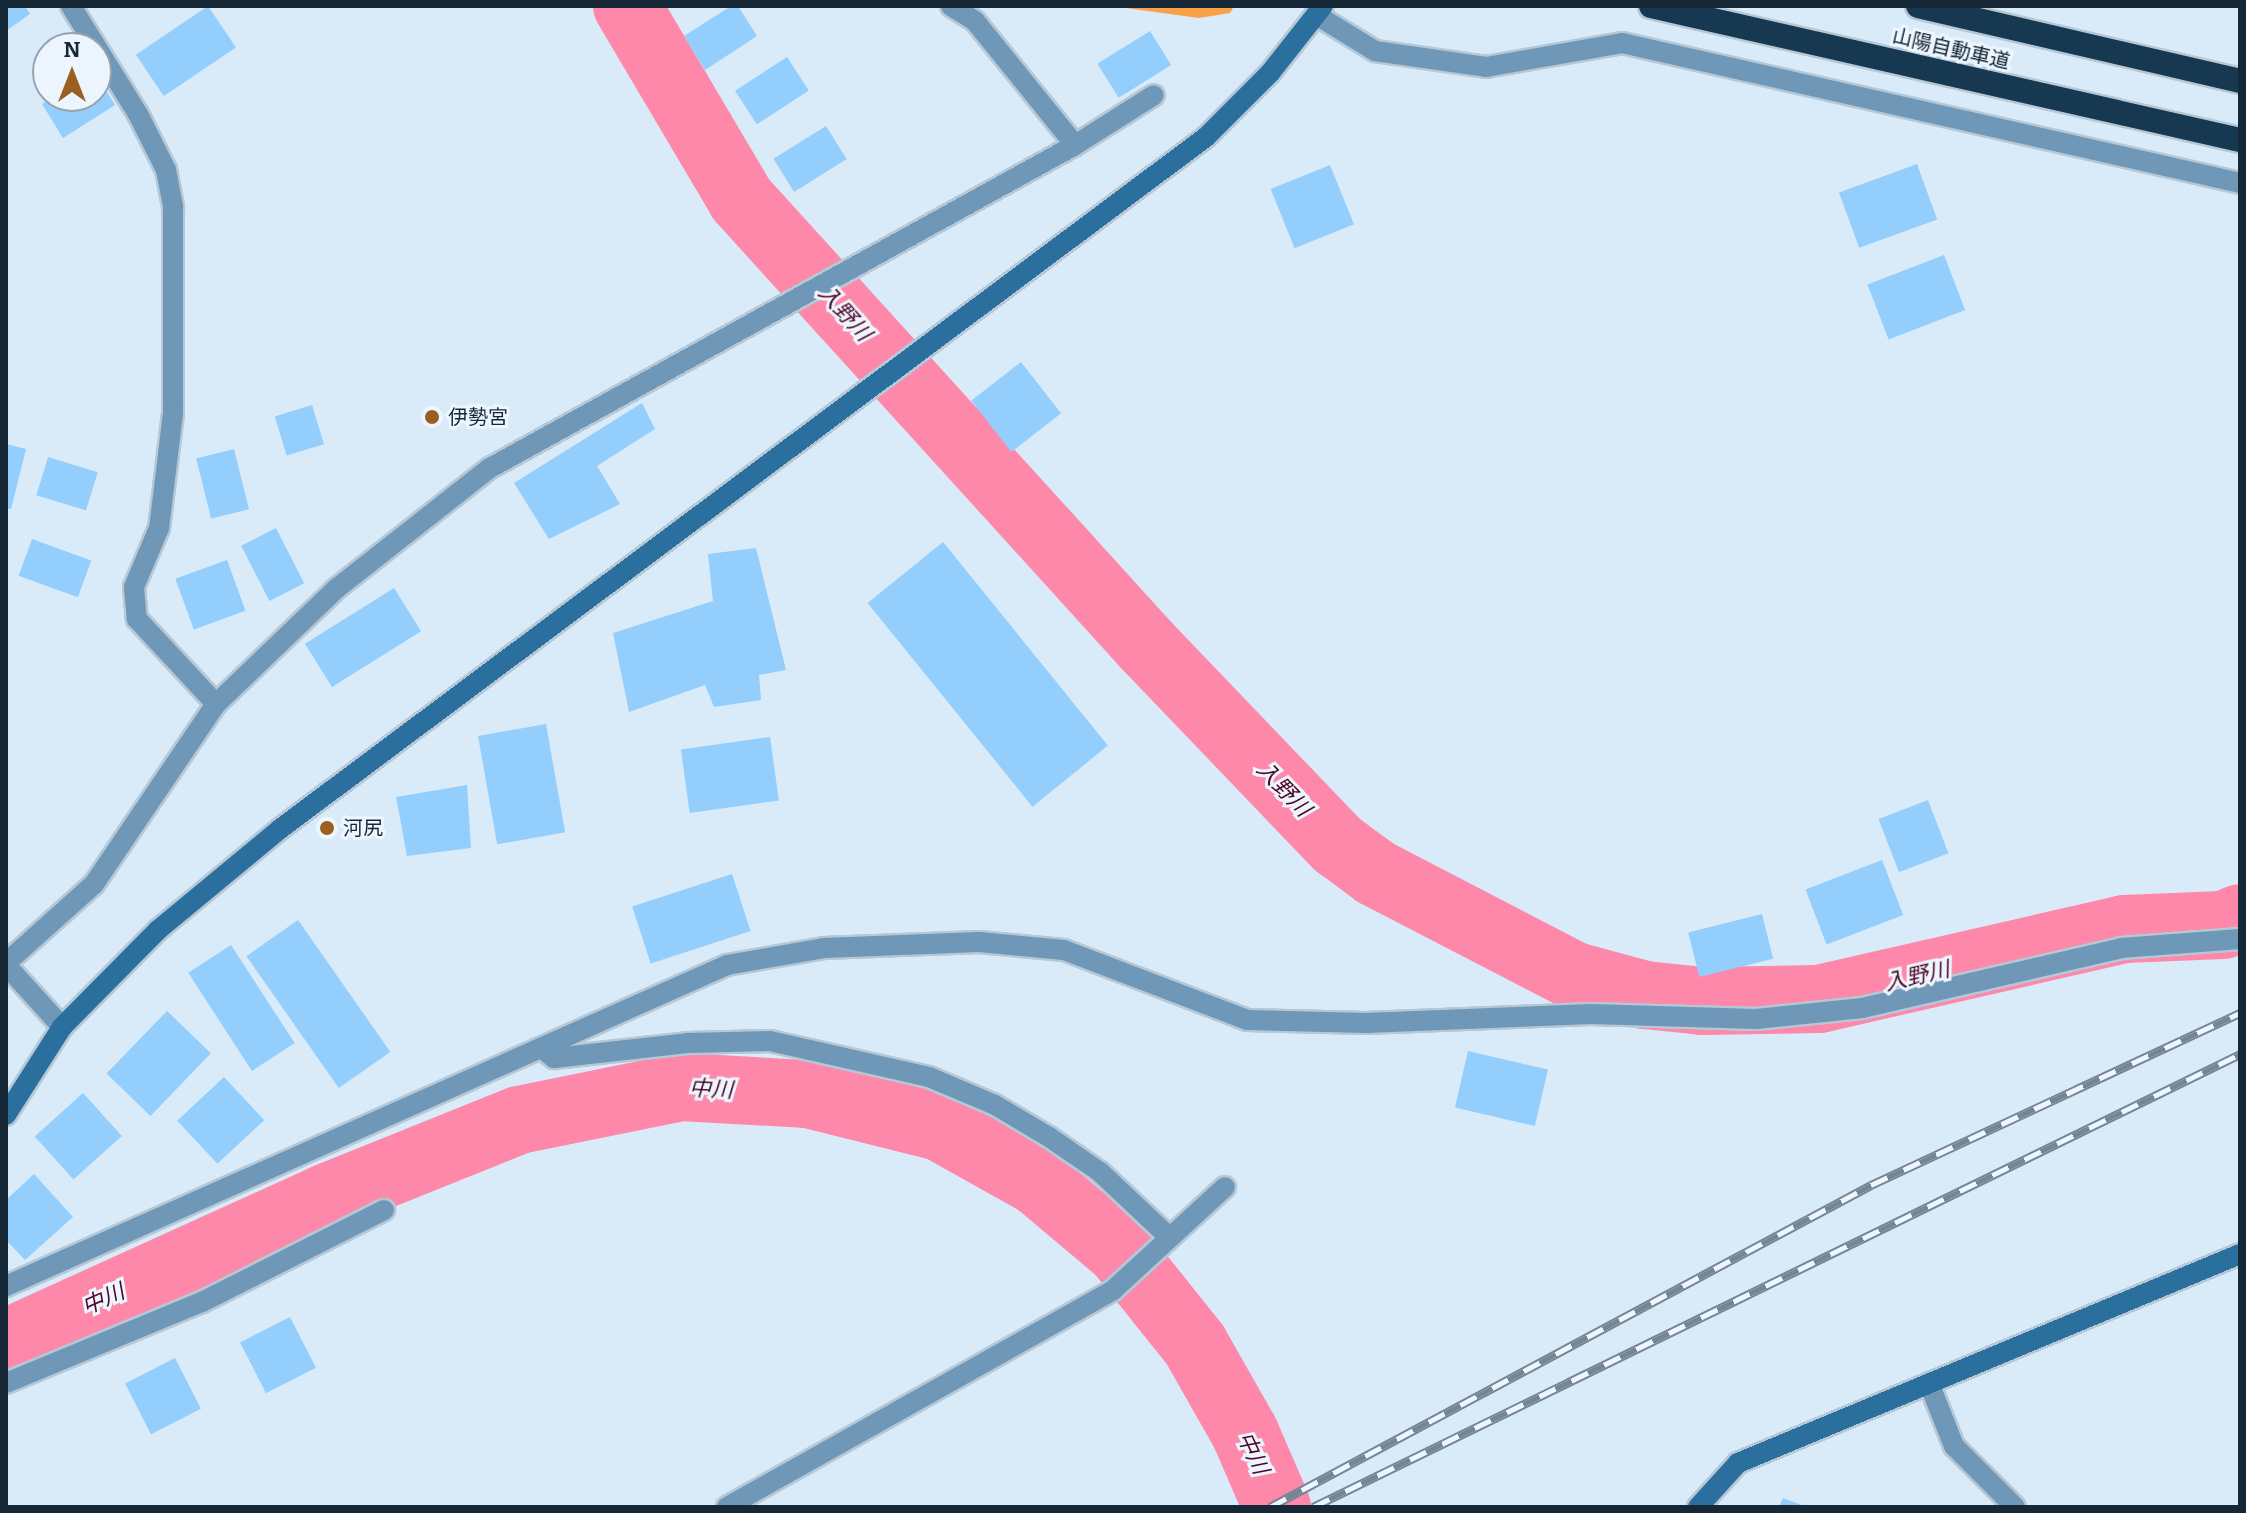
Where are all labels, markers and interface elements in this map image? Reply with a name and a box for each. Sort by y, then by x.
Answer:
street label: 山陽自動車道 [1890,24,2012,74]
north arrow [32,32,112,112]
text: N [64,36,80,63]
water label: 入野川 [813,280,877,346]
place label: 伊勢宮 [448,405,508,429]
marker: 伊勢宮 [423,408,441,426]
water label: 入野川 [1252,756,1316,822]
place label: 河尻 [343,816,383,840]
marker: 河尻 [318,819,336,837]
water label: 入野川 [1882,956,1952,996]
water label: 中川 [688,1075,734,1103]
water label: 中川 [78,1278,128,1320]
water label: 中川 [1232,1427,1274,1479]

